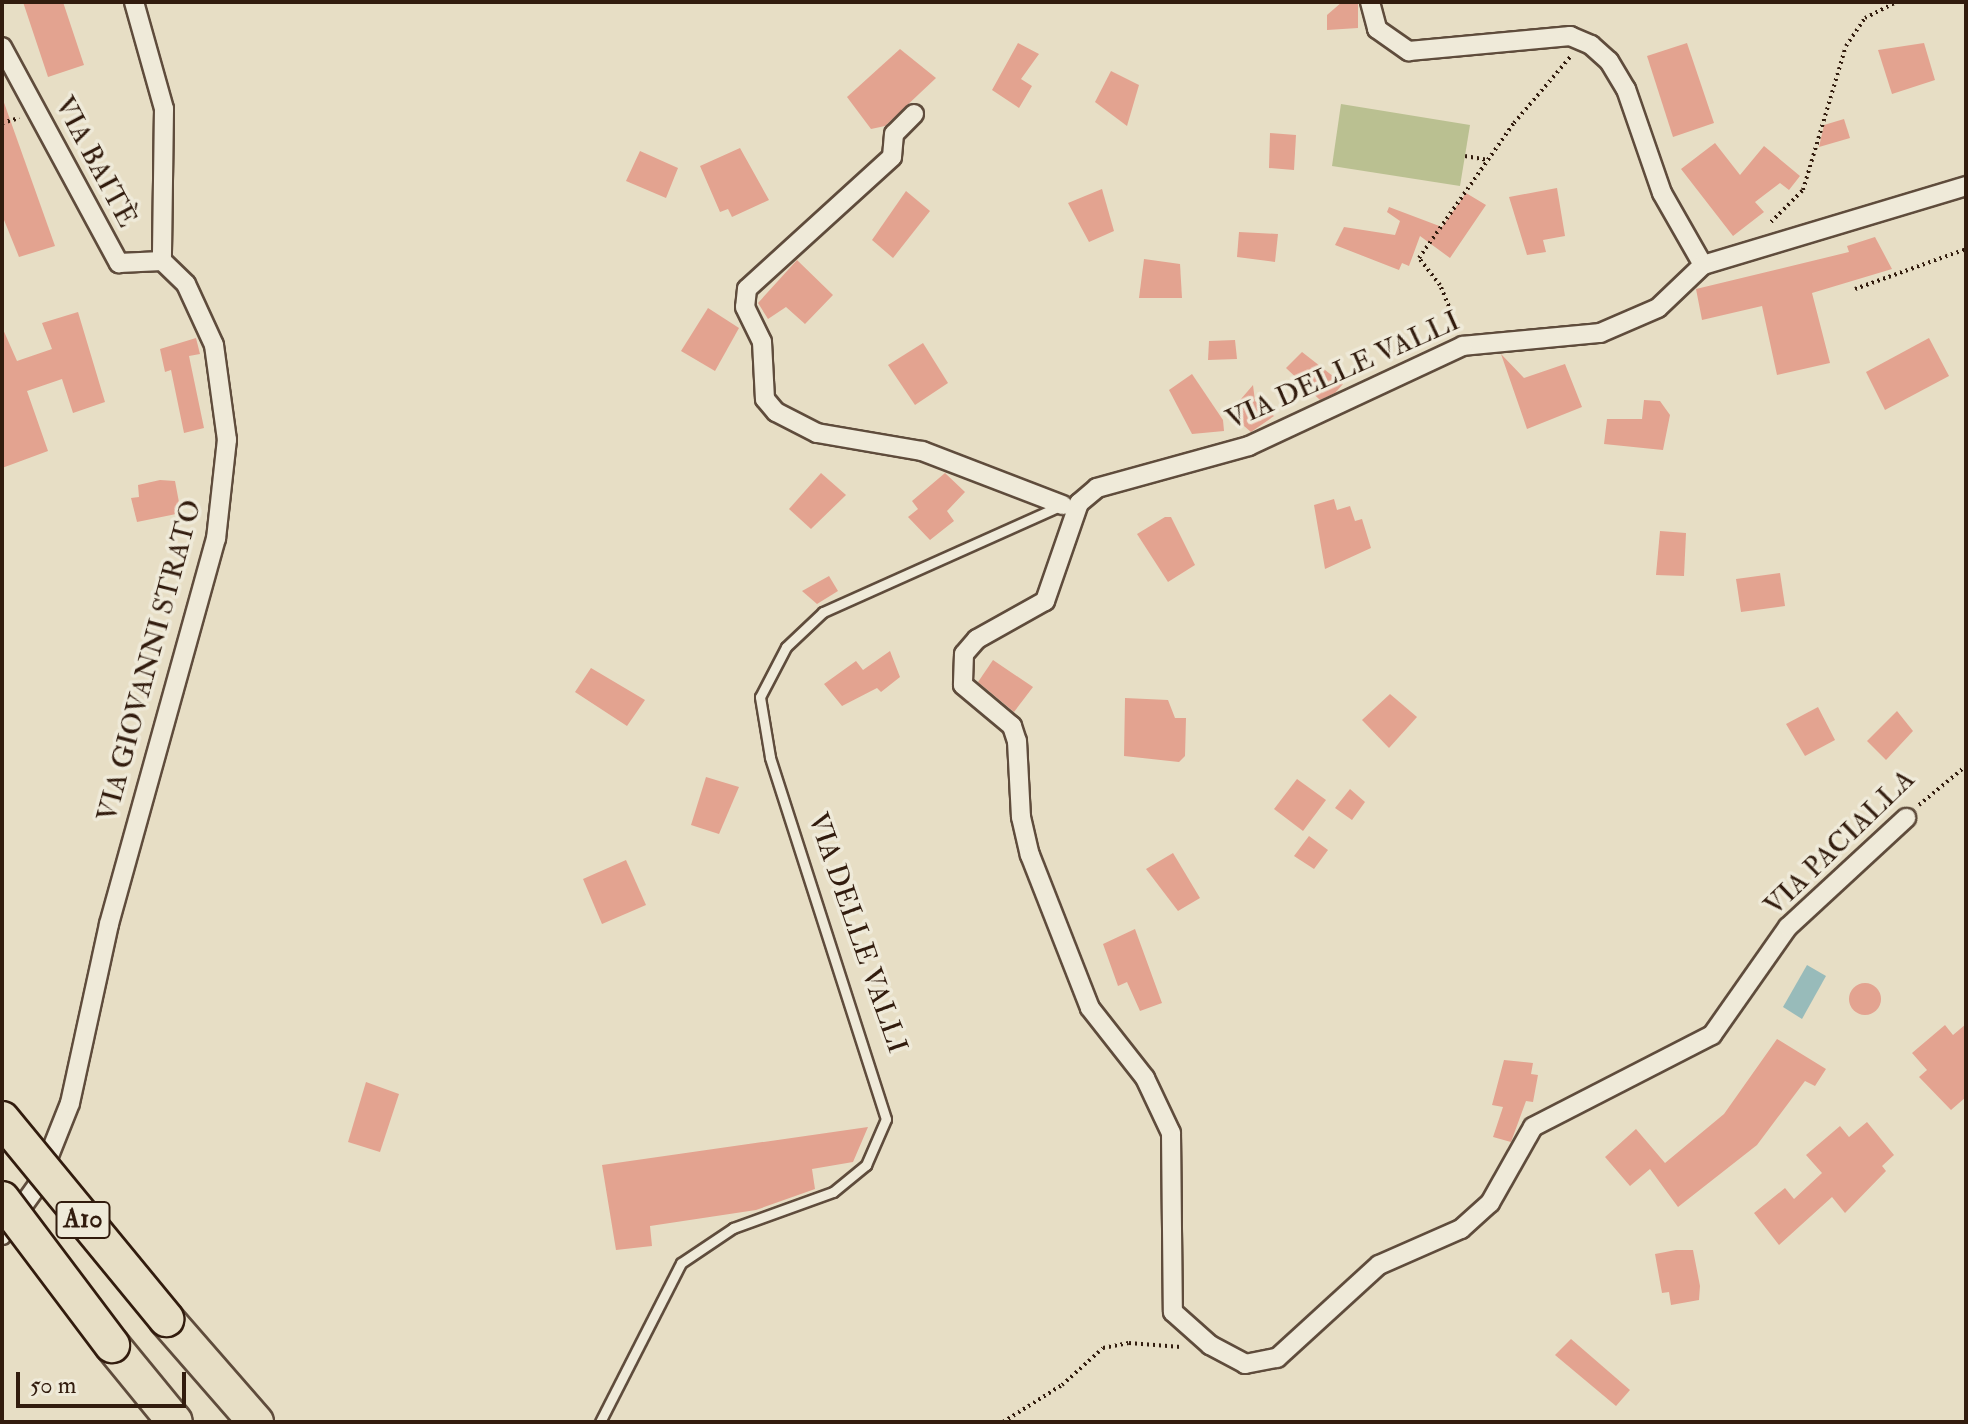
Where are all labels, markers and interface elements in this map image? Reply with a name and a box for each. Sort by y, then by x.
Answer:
street label: VIA BAITÈ [47,91,143,233]
street label: VIA DELLE VALLI [1221,304,1465,438]
street label: VIA GIOVANNI STRATO [91,496,209,826]
street label: VIA PACIALLA [1758,763,1922,923]
street label: VIA DELLE VALLI [800,808,914,1058]
road number: A10 [55,1198,111,1242]
scale bar [20,1356,190,1406]
text: 50 m [30,1370,76,1401]

